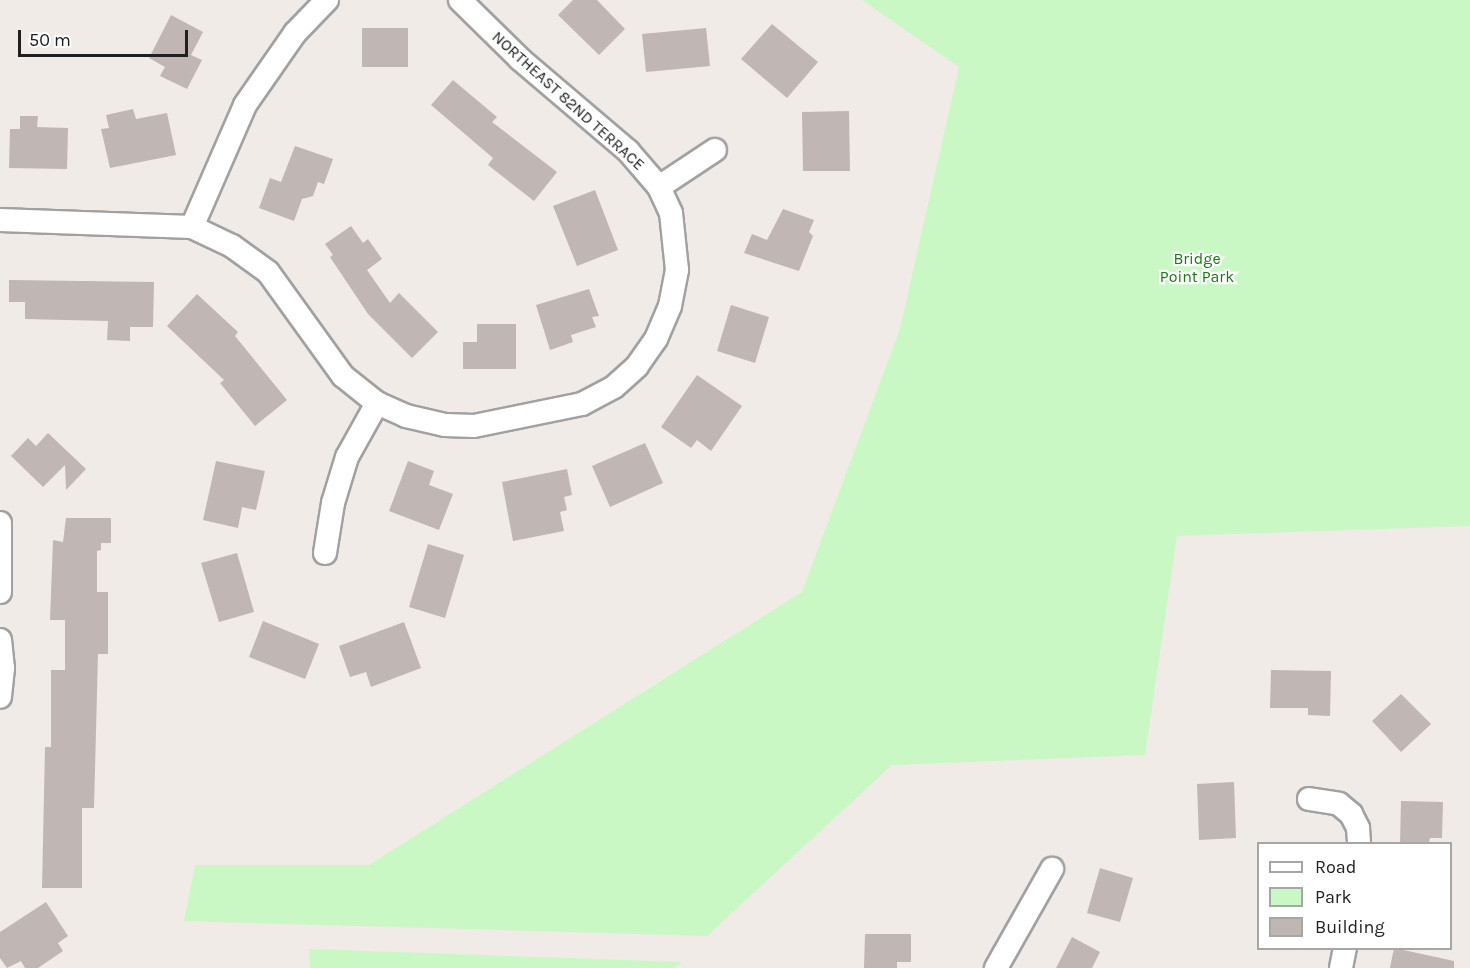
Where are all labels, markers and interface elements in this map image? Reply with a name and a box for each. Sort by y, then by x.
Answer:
scale bar [21,18,190,56]
street label: NORTHEAST 82ND TERRACE [488,27,648,175]
text: 50 m [29,29,71,51]
park label: Bridge Point Park [1160,249,1234,287]
legend [1257,842,1452,950]
text: Road [1315,856,1356,878]
text: Park [1315,886,1352,908]
text: Building [1315,916,1385,938]

